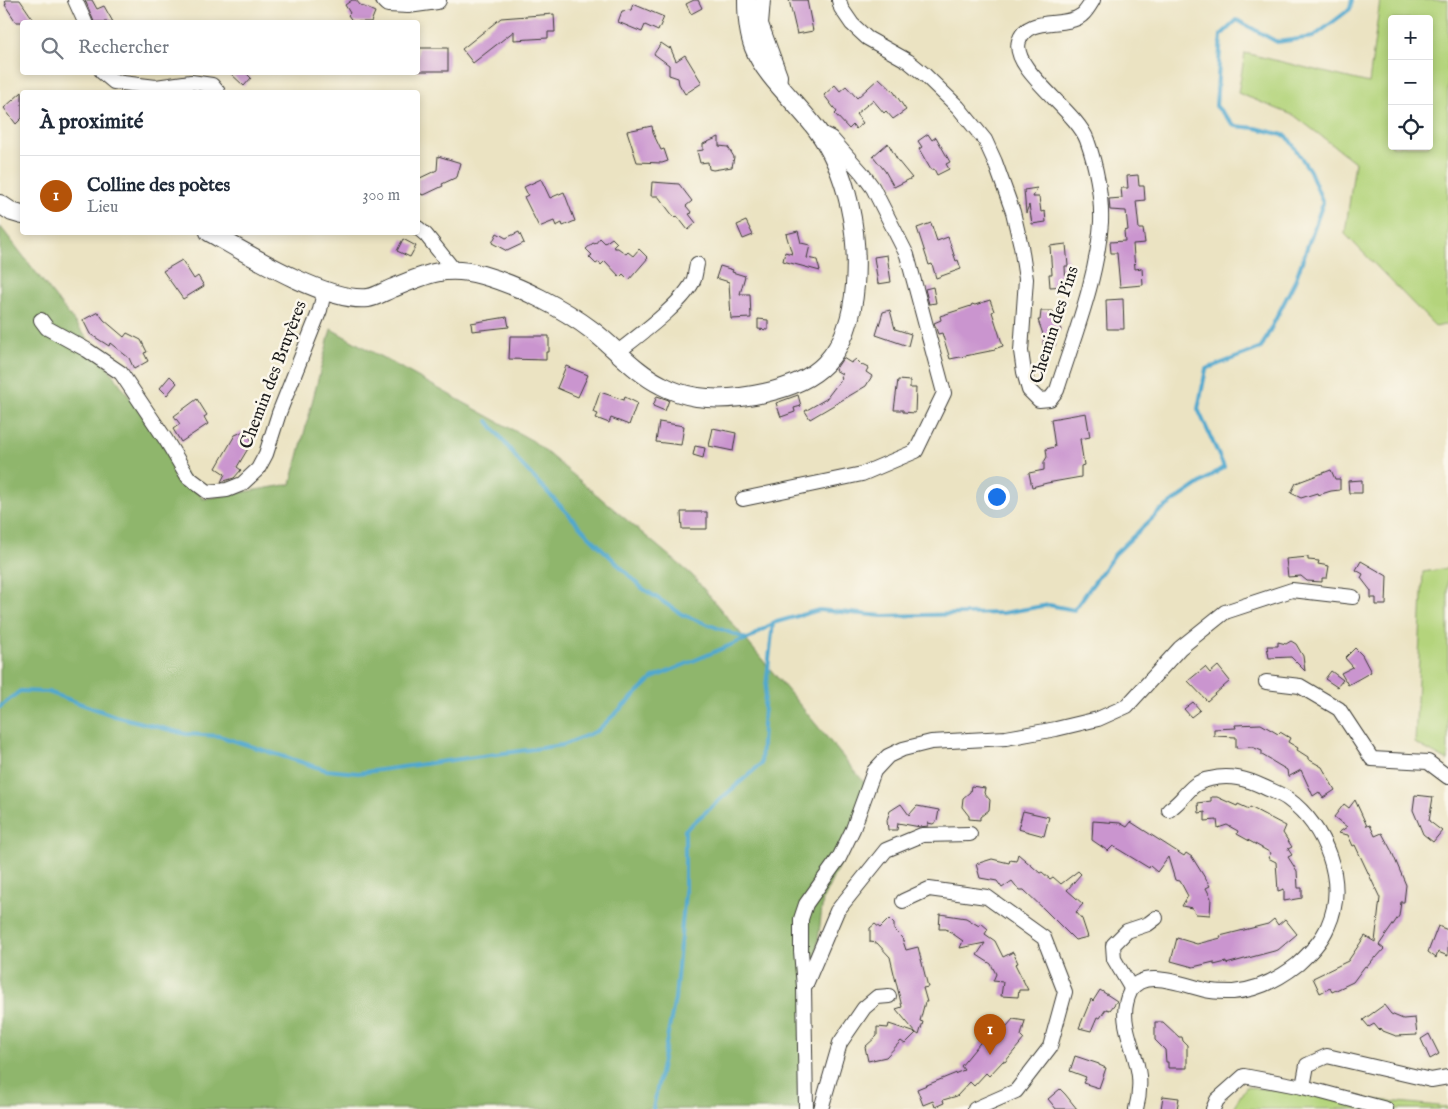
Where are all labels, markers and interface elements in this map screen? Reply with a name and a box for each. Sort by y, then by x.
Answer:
map controls [1388,15,1433,150]
button: + [1388,15,1433,60]
search box [20,20,420,75]
icon: search [38,34,66,62]
text: Rechercher [78,36,169,60]
button: − [1388,60,1433,105]
button: locate [1388,105,1433,150]
text: À proximité [40,109,143,136]
text: Colline des poètes [87,174,230,198]
text: 1 [53,186,59,206]
text: 300 m [362,186,400,206]
text: Lieu [87,198,118,218]
street label: Chemin des Pins [1025,263,1085,387]
street label: Chemin des Bruyères [235,298,313,452]
your location [984,484,1010,510]
pin: 1 [974,1014,1006,1055]

